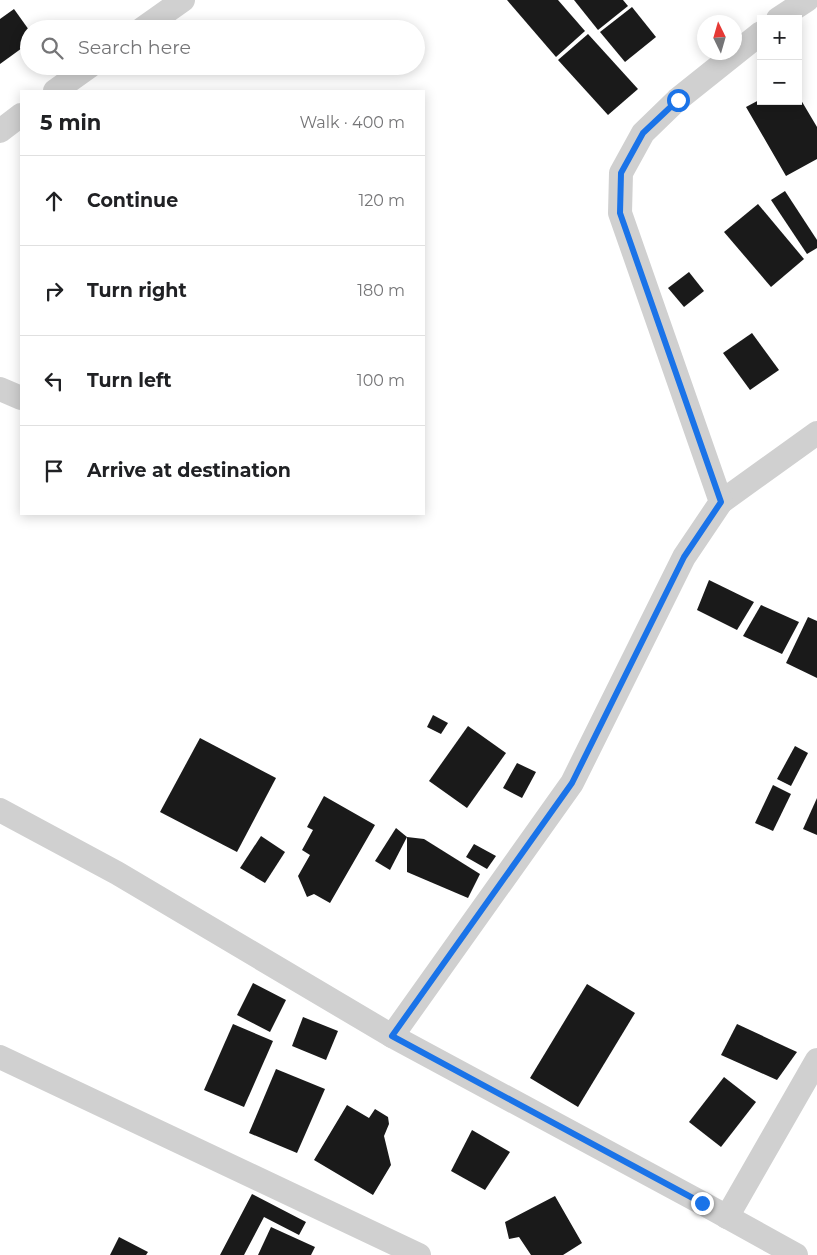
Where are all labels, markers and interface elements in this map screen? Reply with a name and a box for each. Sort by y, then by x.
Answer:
north arrow [697,15,742,60]
map controls [757,15,802,105]
button: + [757,15,802,60]
search box [20,20,425,75]
icon: search [38,34,66,62]
text: Search here [78,36,191,59]
button: − [757,60,802,105]
route start [667,89,690,112]
text: 5 min [40,110,101,135]
text: Walk · 400 m [299,113,405,132]
icon: ahead [40,187,68,215]
text: Continue [87,189,178,212]
text: 120 m [358,191,405,210]
icon: right [40,277,68,305]
text: Turn right [87,279,187,302]
text: 180 m [357,281,405,300]
icon: left [40,367,68,395]
text: Turn left [87,369,172,392]
text: 100 m [357,371,405,390]
icon: arrive [40,457,68,485]
text: Arrive at destination [87,459,291,482]
route end [691,1192,714,1215]

